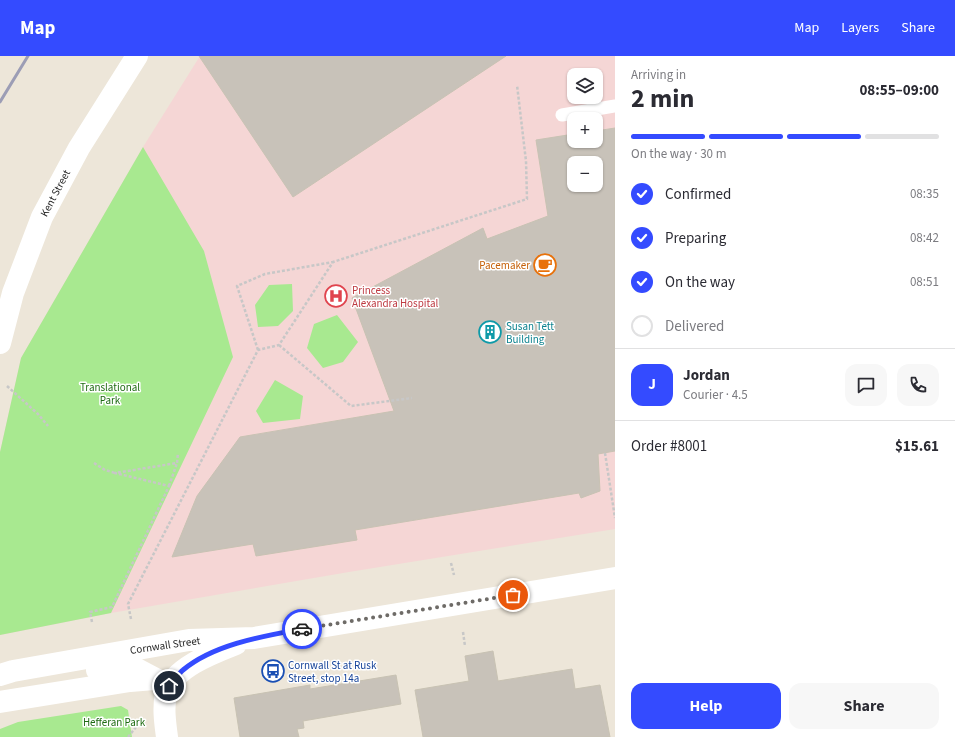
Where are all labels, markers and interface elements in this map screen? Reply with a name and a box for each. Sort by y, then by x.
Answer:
text: Map [20,15,55,42]
text: Map [794,18,819,38]
text: Layers [841,18,879,38]
text: Share [901,18,935,38]
text: Arriving in [631,66,686,84]
map controls [567,68,603,192]
button: layers [567,68,603,104]
text: 2 min [631,80,694,117]
text: 08:55–09:00 [859,80,939,101]
button: + [567,112,603,148]
text: On the way · 30 m [631,145,726,163]
button: − [567,156,603,192]
street label: Kent Street [37,167,74,219]
icon: check [631,183,653,205]
text: Confirmed [665,184,731,205]
text: 08:35 [910,185,939,203]
icon: check [631,227,653,249]
text: Preparing [665,228,726,249]
text: 08:42 [910,229,939,247]
cafe icon: Pacemaker [532,252,558,278]
place label: Pacemaker [479,258,530,273]
icon: check [631,271,653,293]
text: On the way [665,272,735,293]
text: 08:51 [910,273,939,291]
hospital icon: Princess Alexandra Hospital [323,283,349,309]
place label: Princess Alexandra Hospital [352,283,438,311]
text: Delivered [665,316,724,337]
building icon: Susan Tett Building [477,319,503,345]
place label: Susan Tett Building [506,319,554,347]
button: chat [845,364,887,406]
button: phone [897,364,939,406]
text: Jordan [683,365,730,386]
text: J [648,374,656,395]
park label: Translational Park [80,380,140,408]
text: Courier · 4.5 [683,386,748,404]
text: Order #8001 [631,436,707,457]
text: $15.61 [895,436,939,457]
pin [496,578,530,612]
icon: bag [502,584,524,606]
courier [282,609,322,649]
icon: car [291,618,313,640]
street label: Cornwall Street [129,633,201,658]
bus stop icon: Cornwall St at Rusk Street, stop 14a [260,658,286,684]
place label: Cornwall St at Rusk Street, stop 14a [288,658,377,686]
pin [152,669,186,703]
icon: home [158,675,180,697]
button: Help [631,683,781,729]
button: Share [789,683,939,729]
park label: Hefferan Park [83,715,146,730]

